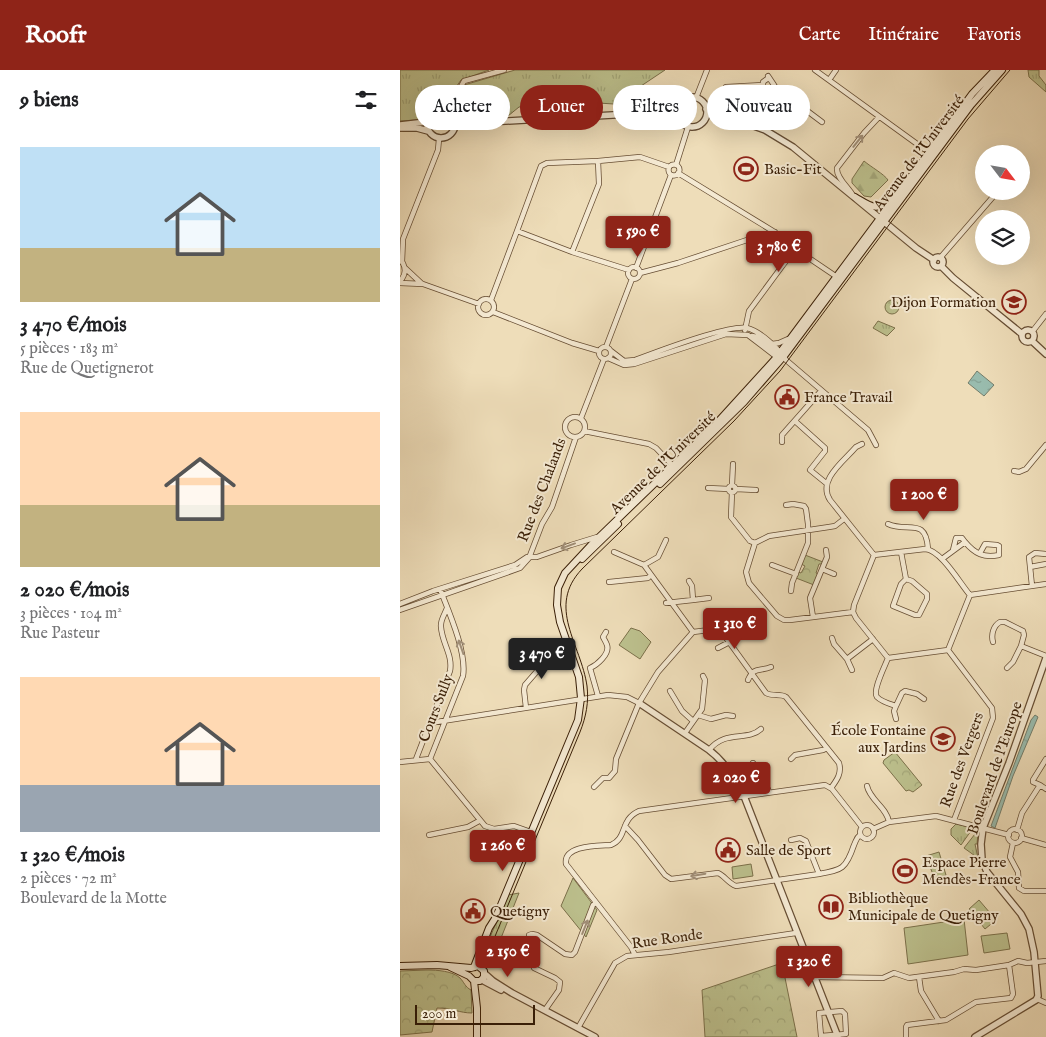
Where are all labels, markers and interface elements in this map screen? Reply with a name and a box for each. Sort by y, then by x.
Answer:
text: Roofr [25,20,86,51]
text: Carte [799,24,841,47]
text: Itinéraire [869,24,939,47]
text: Favoris [967,24,1021,47]
chip: Acheter [415,85,510,130]
chip: Louer [520,85,603,130]
chip: Filtres [613,85,697,130]
chip: Nouveau [707,85,810,130]
icon: filters [352,86,380,114]
text: 9 biens [20,87,79,114]
street label: Avenue de l'Université [869,91,969,215]
one-way arrow [852,135,863,148]
north arrow [975,145,1030,200]
map controls [975,145,1030,265]
sports icon: Basic-Fit [733,156,759,182]
place label: Basic-Fit [764,160,822,179]
icon: home [155,179,245,269]
button: layers [975,210,1030,265]
pin: 1 590 € [592,216,684,258]
text: 1 590 € [617,222,659,242]
pin: 3 780 € [733,230,825,273]
text: 3 780 € [757,237,801,257]
school or university icon: Dijon Formation [1001,289,1027,315]
place label: Dijon Formation [891,293,996,312]
text: 3 470 €/mois [20,312,127,339]
text: 5 pièces · 183 m² [20,339,118,359]
text: Rue de Quetignerot [20,359,154,379]
public building icon: France Travail [774,384,800,410]
place label: France Travail [804,388,894,407]
street label: Avenue de l'Université [605,407,720,519]
street label: Rue des Chalands [513,435,571,545]
icon: home [155,444,245,534]
pin: 1 200 € [878,478,970,521]
text: 1 200 € [901,485,947,505]
one-way arrow [560,542,576,551]
text: 2 020 €/mois [20,577,129,604]
text: 3 pièces · 104 m² [20,604,122,624]
pin: 1 310 € [689,608,781,650]
text: 1 310 € [714,614,756,634]
text: Rue Pasteur [20,624,100,644]
pin: 3 470 € [496,638,588,680]
one-way arrow [455,640,465,656]
text: 3 470 € [519,644,565,664]
street label: Cours Sully [414,671,458,745]
street label: Boulevard de l'Europe [963,699,1027,837]
icon: home [155,709,245,799]
street label: Rue des Vergers [936,710,988,810]
place label: École Fontaine aux Jardins [831,721,926,757]
school or university icon: École Fontaine aux Jardins [930,726,956,752]
pin: 2 020 € [690,762,782,804]
text: 2 020 € [712,768,760,788]
pin: 1 260 € [457,830,549,872]
text: 1 260 € [481,836,525,856]
public building icon: Salle de Sport [715,837,741,863]
place label: Salle de Sport [746,841,831,860]
text: 1 320 €/mois [20,842,125,869]
place label: Espace Pierre Mendès-France [922,853,1021,889]
sports icon: Espace Pierre Mendès-France [892,858,918,884]
text: 2 pièces · 72 m² [20,869,117,889]
one-way arrow [690,871,706,881]
text: Boulevard de la Motte [20,889,167,909]
place label: Bibliothèque Municipale de Quetigny [848,889,999,925]
library icon: Bibliothèque Municipale de Quetigny [818,894,844,920]
public building icon: Quetigny [460,898,486,924]
place label: Quetigny [490,902,550,921]
one-way arrow [581,920,590,935]
street label: Rue Ronde [630,925,704,953]
pin: 2 150 € [462,936,554,978]
text: 2 150 € [486,942,530,962]
pin: 1 320 € [763,946,855,988]
text: 1 320 € [787,952,831,972]
scale bar [415,1002,535,1025]
text: 200 m [422,1005,456,1023]

